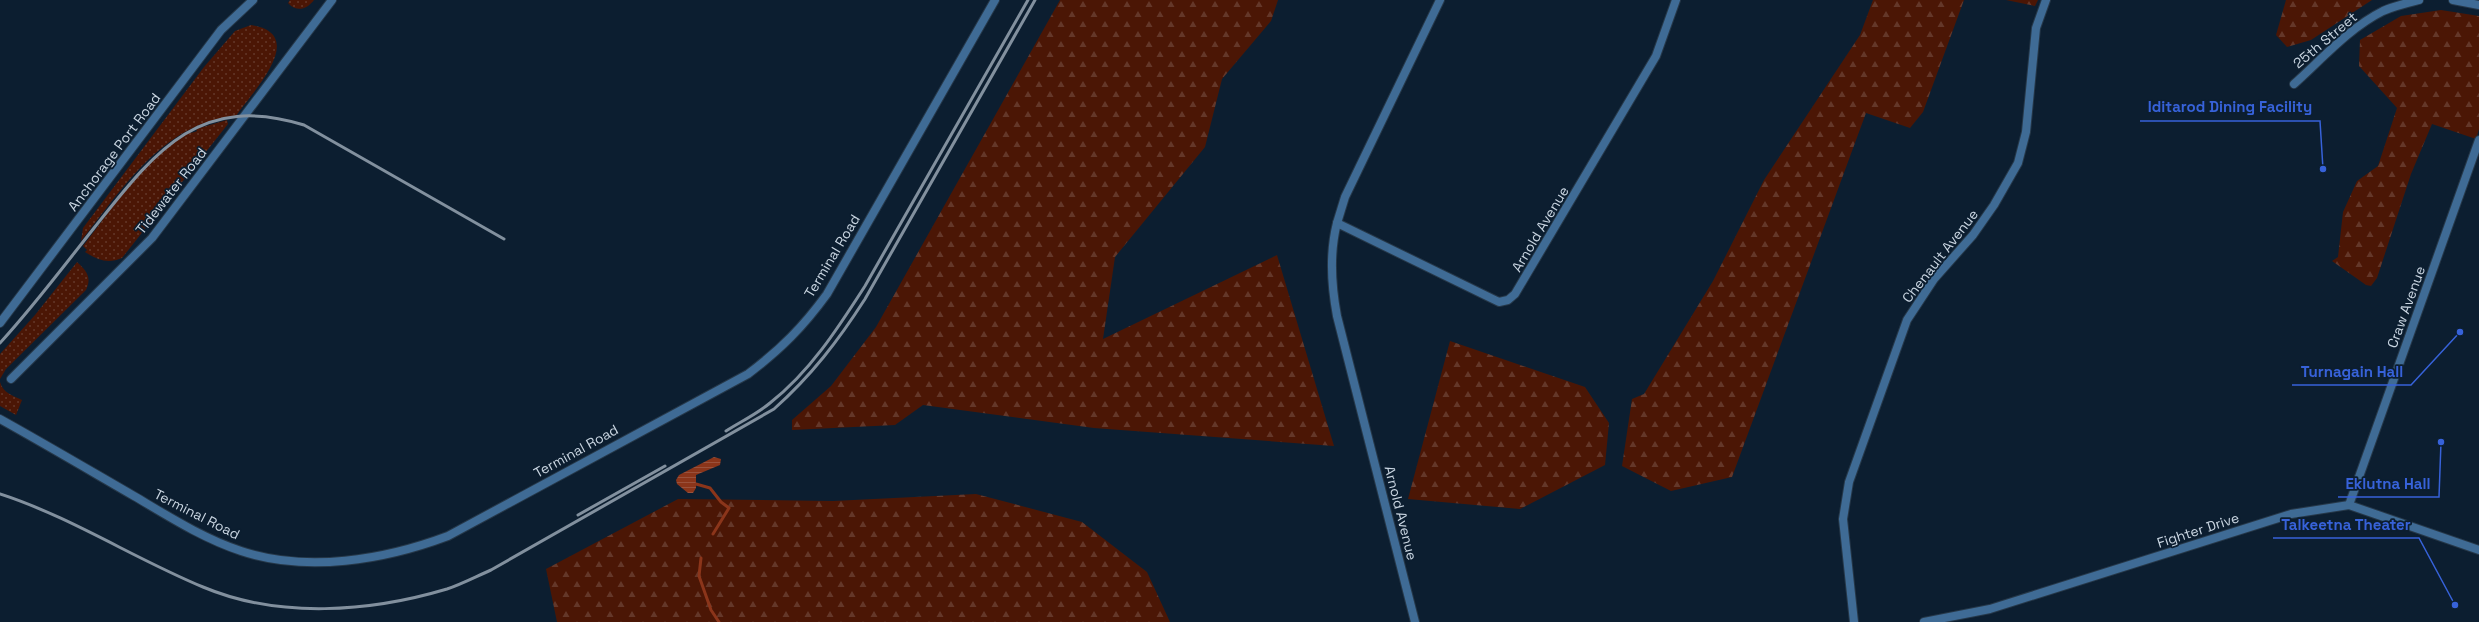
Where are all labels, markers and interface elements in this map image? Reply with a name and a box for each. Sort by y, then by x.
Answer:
street label: 25th Street [2289,8,2361,72]
street label: Anchorage Port Road [64,89,164,215]
callout: Iditarod Dining Facility [2140,94,2320,121]
text: Iditarod Dining Facility [2148,97,2312,116]
street label: Tidewater Road [132,144,210,238]
street label: Arnold Avenue [1507,183,1573,275]
street label: Chenault Avenue [1898,206,1982,306]
street label: Terminal Road [800,211,864,301]
street label: Craw Avenue [2383,264,2429,350]
callout: Turnagain Hall [2292,358,2411,385]
text: Turnagain Hall [2301,362,2403,381]
street label: Terminal Road [531,420,621,482]
street label: Arnold Avenue [1381,464,1421,562]
callout: Eklutna Hall [2338,470,2439,497]
text: Eklutna Hall [2345,474,2431,493]
street label: Terminal Road [151,485,243,543]
street label: Fighter Drive [2155,508,2241,552]
callout: Talkeetna Theater [2273,511,2419,538]
text: Talkeetna Theater [2281,515,2411,534]

